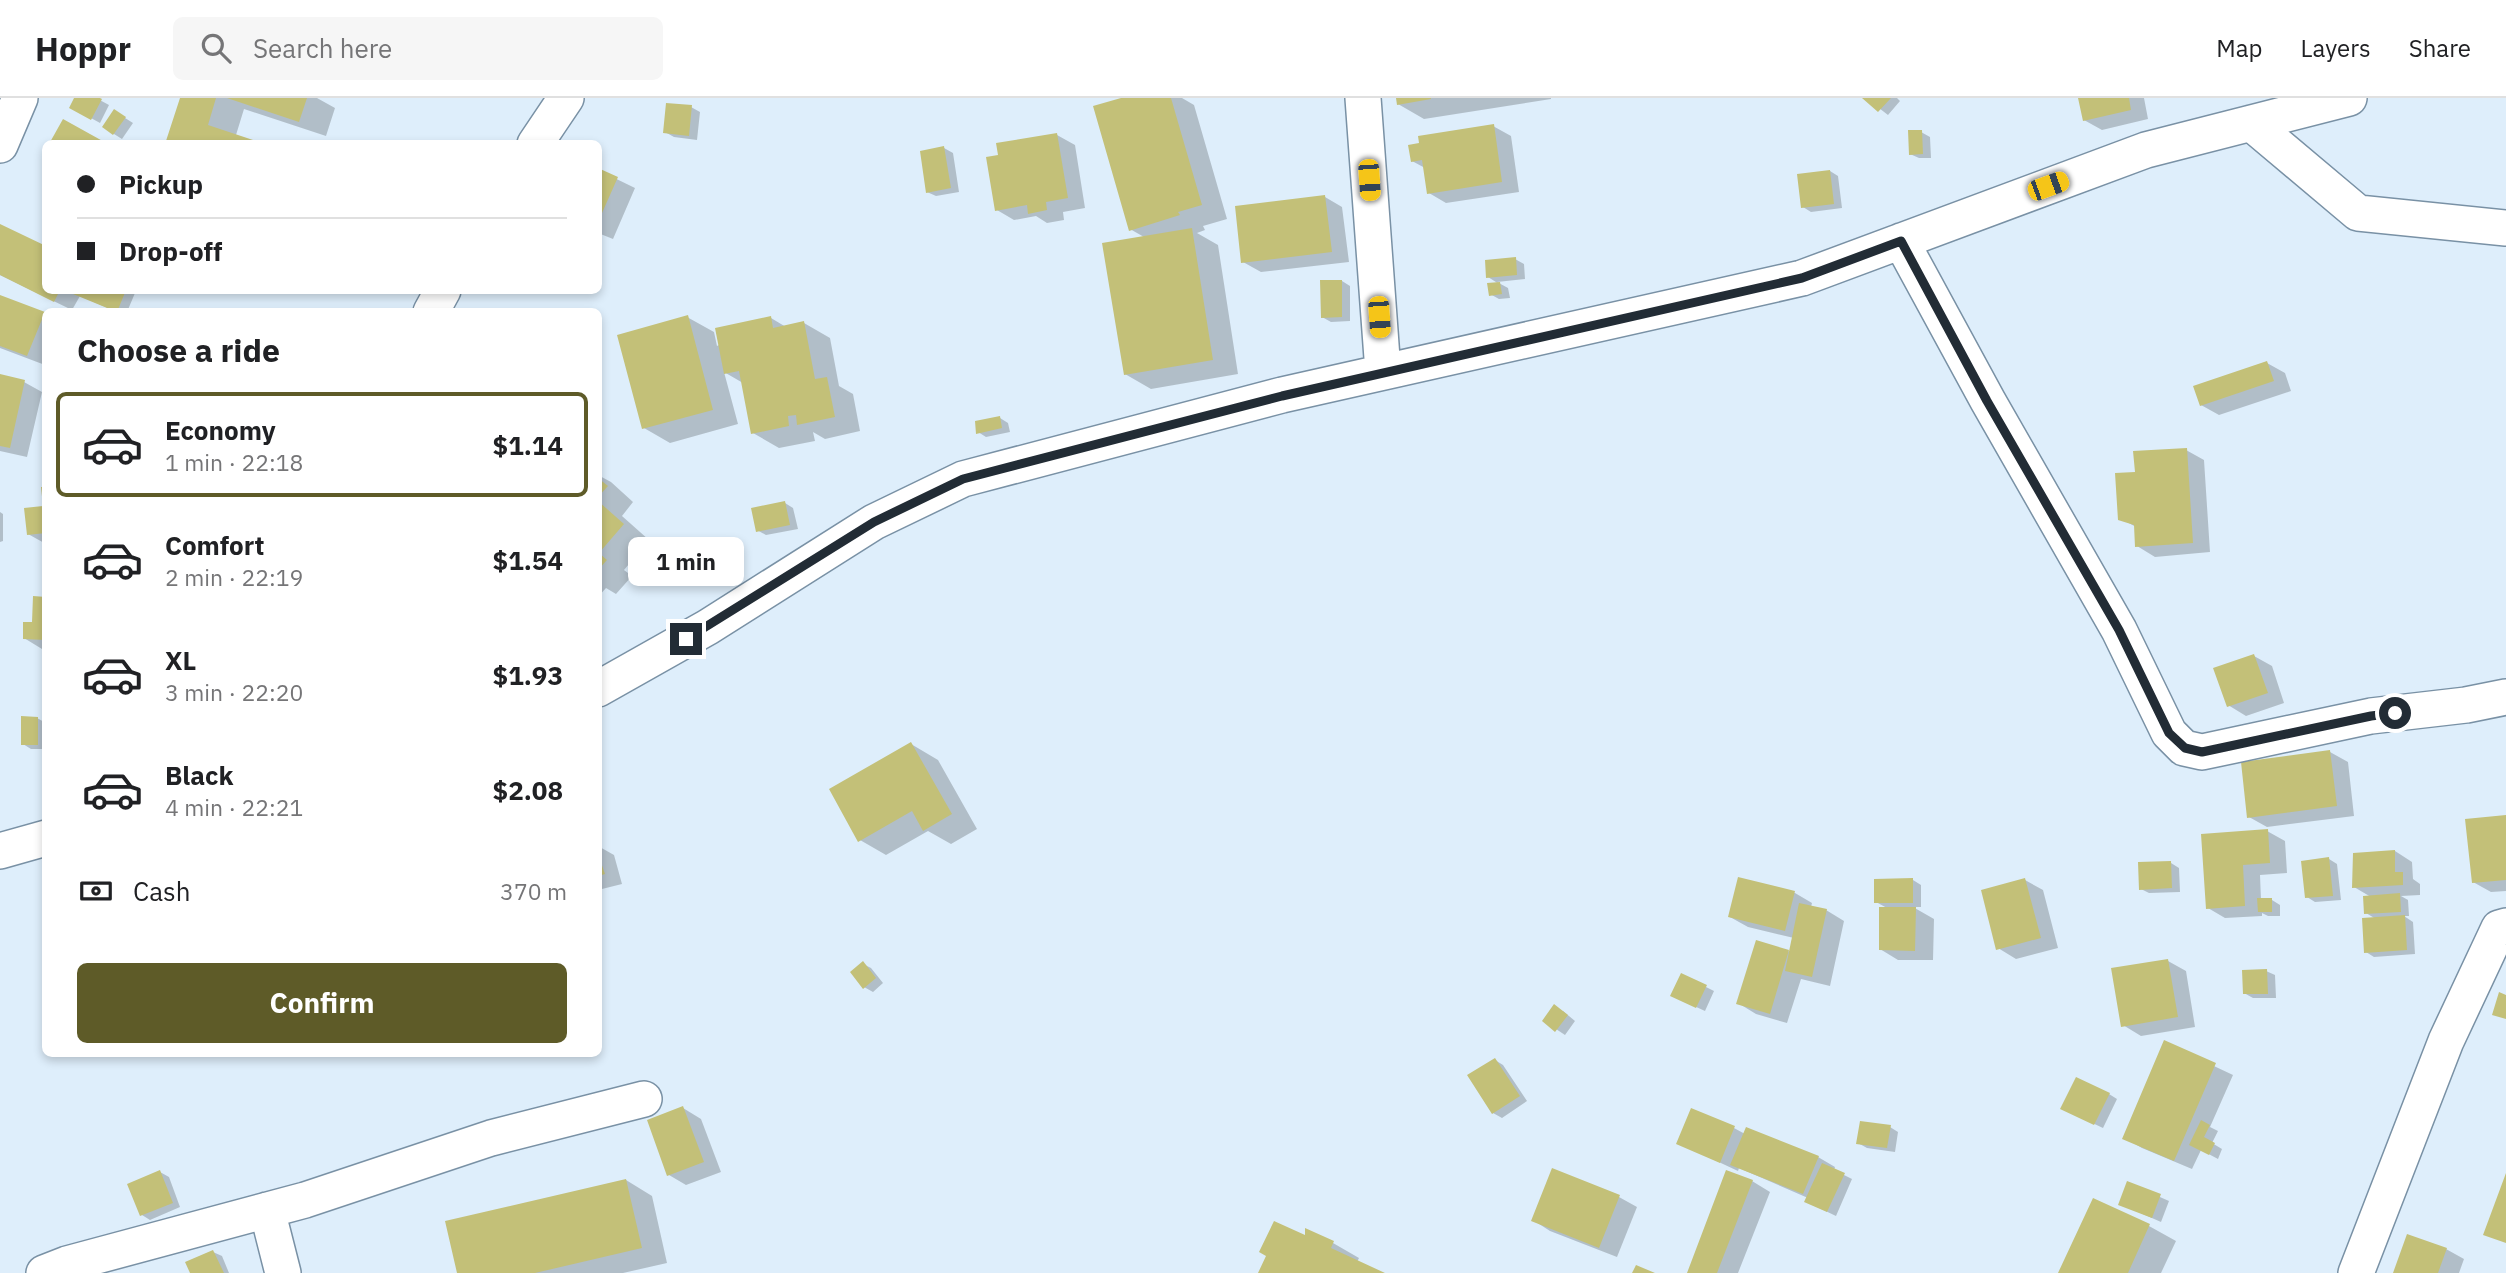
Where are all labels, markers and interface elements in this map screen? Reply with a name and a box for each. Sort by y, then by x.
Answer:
search box [173,17,663,80]
text: Hoppr [35,27,131,70]
icon: search [197,29,235,67]
text: Search here [253,31,392,65]
text: Map [2216,32,2263,64]
text: Layers [2301,32,2371,64]
text: Share [2409,32,2471,64]
car [1358,158,1381,202]
text: Pickup [119,167,203,201]
car [2025,169,2072,203]
text: Drop-off [119,234,222,268]
car [1368,295,1391,339]
text: Choose a ride [77,329,280,371]
icon: car [81,413,144,476]
text: Economy [165,413,276,447]
text: $1.14 [493,428,563,462]
text: 1 min · 22:18 [165,447,303,477]
icon: car [81,528,144,591]
text: Comfort [165,528,264,562]
callout: 1 min [628,538,744,587]
text: $1.54 [493,543,563,577]
text: 1 min [656,546,716,576]
text: 2 min · 22:19 [165,562,303,592]
route end [670,623,702,655]
icon: car [81,643,144,706]
text: XL [165,643,196,677]
text: $1.93 [493,658,563,692]
text: 3 min · 22:20 [165,677,303,707]
route start [2379,697,2411,729]
icon: car [81,758,144,821]
text: Black [165,758,233,792]
text: $2.08 [493,773,563,807]
text: 4 min · 22:21 [165,792,303,822]
icon: cash [77,872,115,910]
text: Cash [133,874,190,908]
text: 370 m [500,876,567,906]
button: Confirm [77,963,567,1043]

